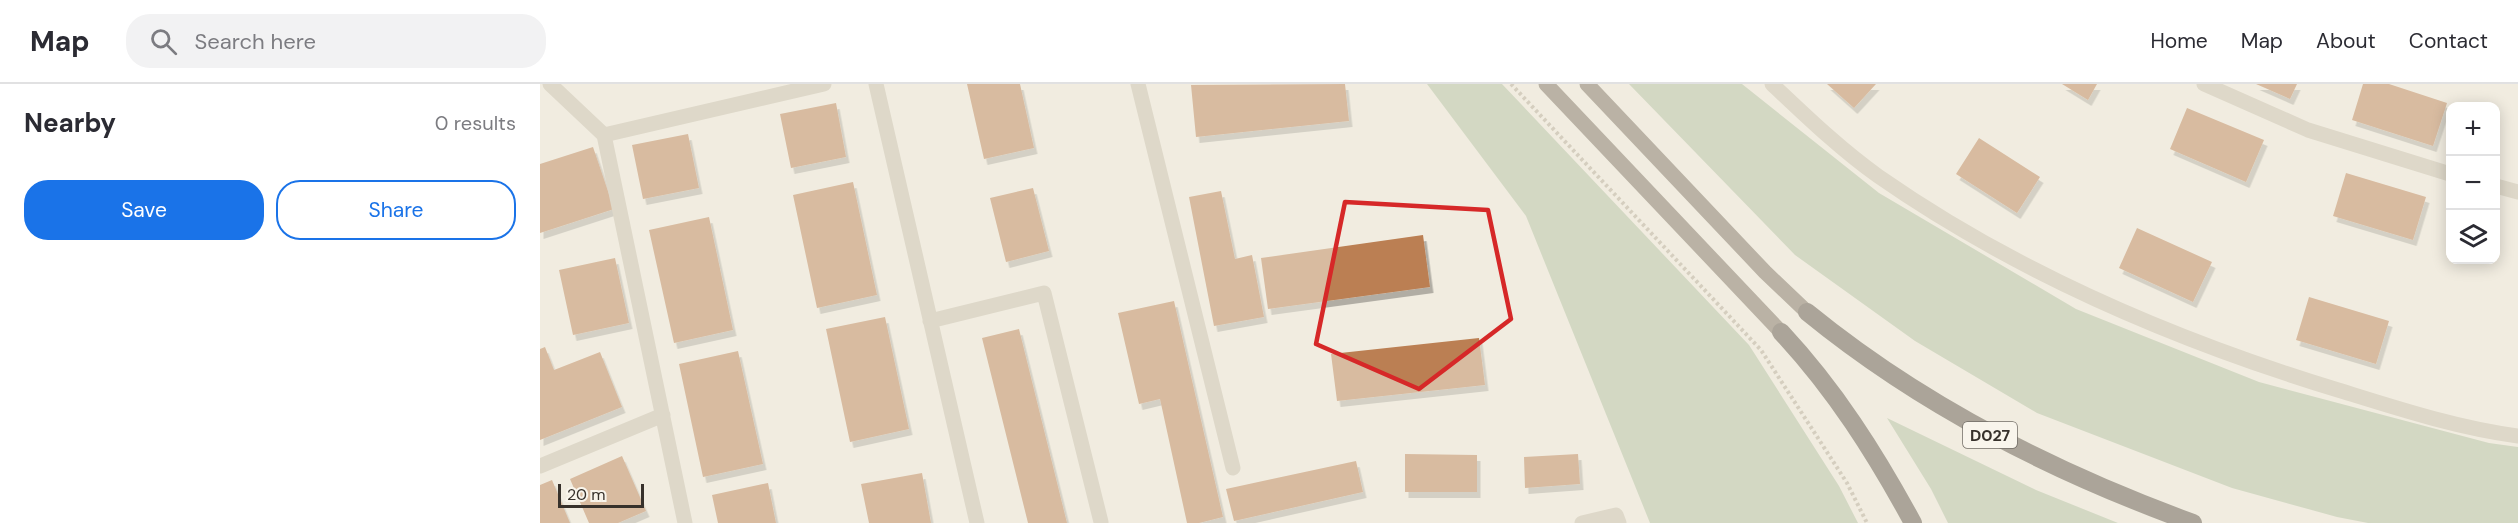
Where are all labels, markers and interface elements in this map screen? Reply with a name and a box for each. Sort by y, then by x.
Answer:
search box [126,14,546,68]
text: Map [30,23,90,60]
icon: search [147,25,180,58]
text: Search here [195,27,316,56]
text: Home [2150,27,2208,55]
text: Map [2241,27,2283,55]
text: About [2316,27,2376,55]
text: Contact [2409,27,2488,55]
map controls [2446,102,2500,264]
button: + [2446,102,2500,156]
text: Nearby [24,106,116,140]
text: 0 results [435,110,516,136]
button: − [2446,156,2500,210]
button: Save [24,180,264,240]
button: Share [276,180,516,240]
button: layers [2446,210,2500,264]
road number: D027 [1963,422,2017,448]
scale bar [558,481,644,508]
text: 20 m [567,484,606,505]

